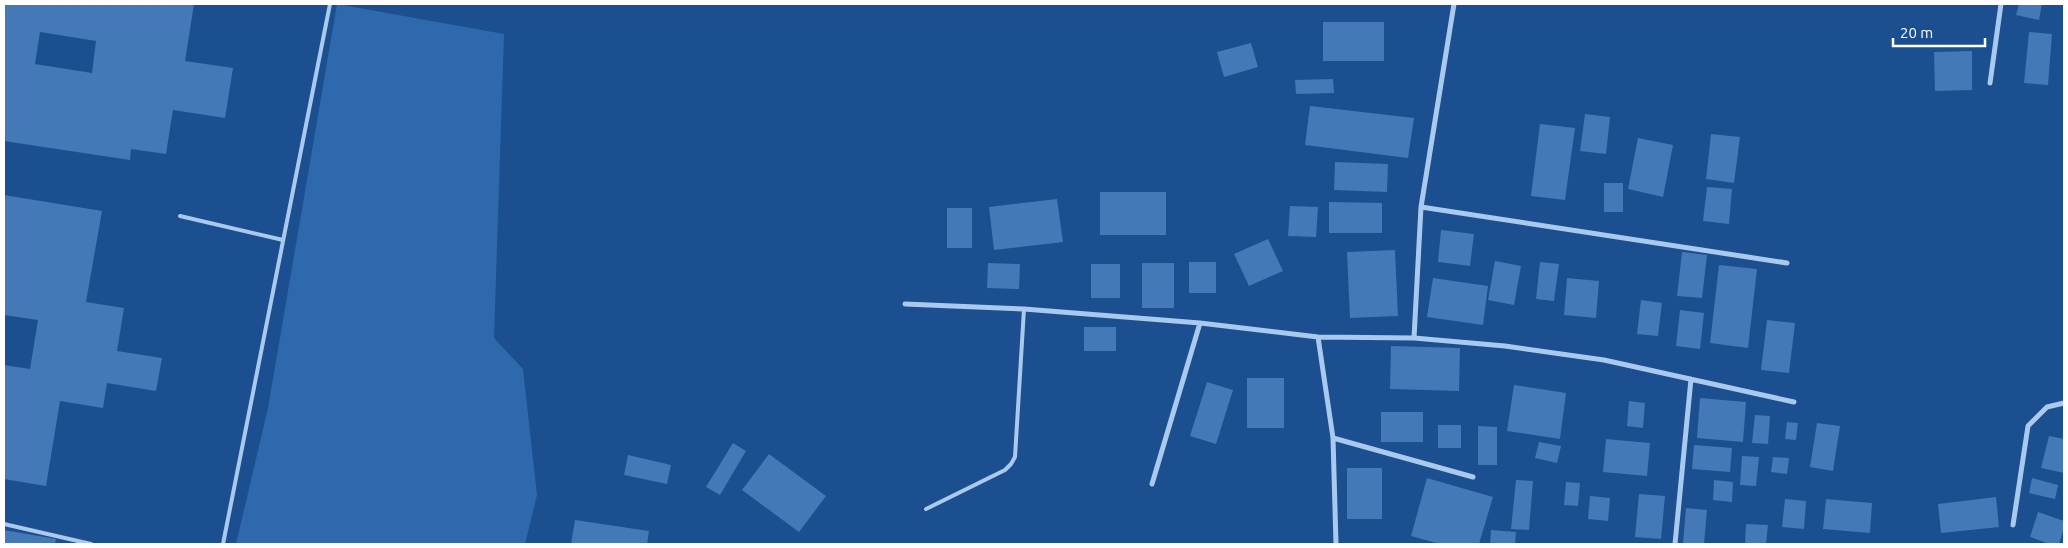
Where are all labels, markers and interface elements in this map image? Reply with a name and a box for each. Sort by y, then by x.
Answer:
scale bar [1893,15,1986,47]
text: 20 m [1900,24,1933,41]

